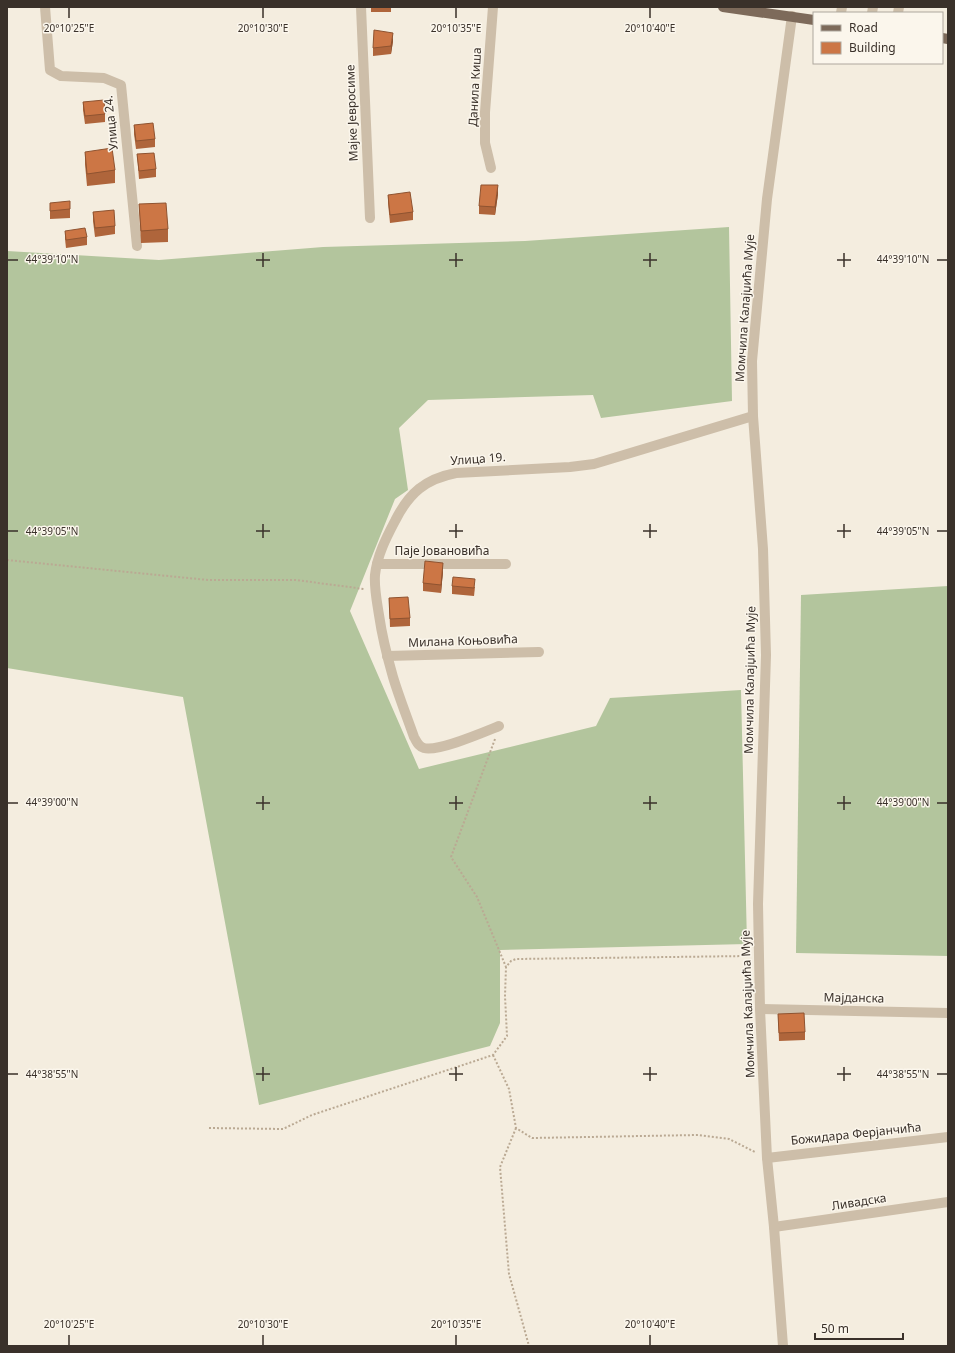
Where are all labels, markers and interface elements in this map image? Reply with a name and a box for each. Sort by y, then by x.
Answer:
legend [813,12,943,64]
text: Road [849,19,878,36]
text: 20°10'25"E [44,21,94,35]
text: 20°10'30"E [238,21,288,35]
text: 20°10'35"E [431,21,481,35]
text: 20°10'40"E [625,21,675,35]
text: Building [849,39,896,56]
street label: Данила Киша [464,47,485,127]
street label: Мајке Јевросиме [341,64,362,162]
street label: Улица 24. [99,95,122,151]
street label: Момчила Калајџића Мује [731,233,758,382]
text: 44°39'10"N [26,252,78,266]
text: 44°39'10"N [877,252,929,266]
street label: Улица 19. [450,448,506,469]
text: 44°39'05"N [26,524,78,538]
text: 44°39'05"N [877,524,929,538]
street label: Паје Јовановића [395,542,489,559]
street label: Момчила Калајџића Мује [740,605,759,754]
street label: Милана Коњовића [408,630,518,651]
text: 44°39'00"N [26,795,78,809]
text: 44°39'00"N [877,795,929,809]
street label: Момчила Калајџића Мује [736,929,759,1078]
street label: Мајданска [824,988,885,1007]
text: 44°38'55"N [26,1067,78,1081]
text: 44°38'55"N [877,1067,929,1081]
street label: Божидара Ферјанчића [790,1118,922,1149]
street label: Ливадска [830,1189,888,1214]
scale bar [815,1315,903,1341]
text: 20°10'25"E [44,1317,94,1331]
text: 20°10'30"E [238,1317,288,1331]
text: 20°10'35"E [431,1317,481,1331]
text: 20°10'40"E [625,1317,675,1331]
text: 50 m [821,1320,849,1337]

